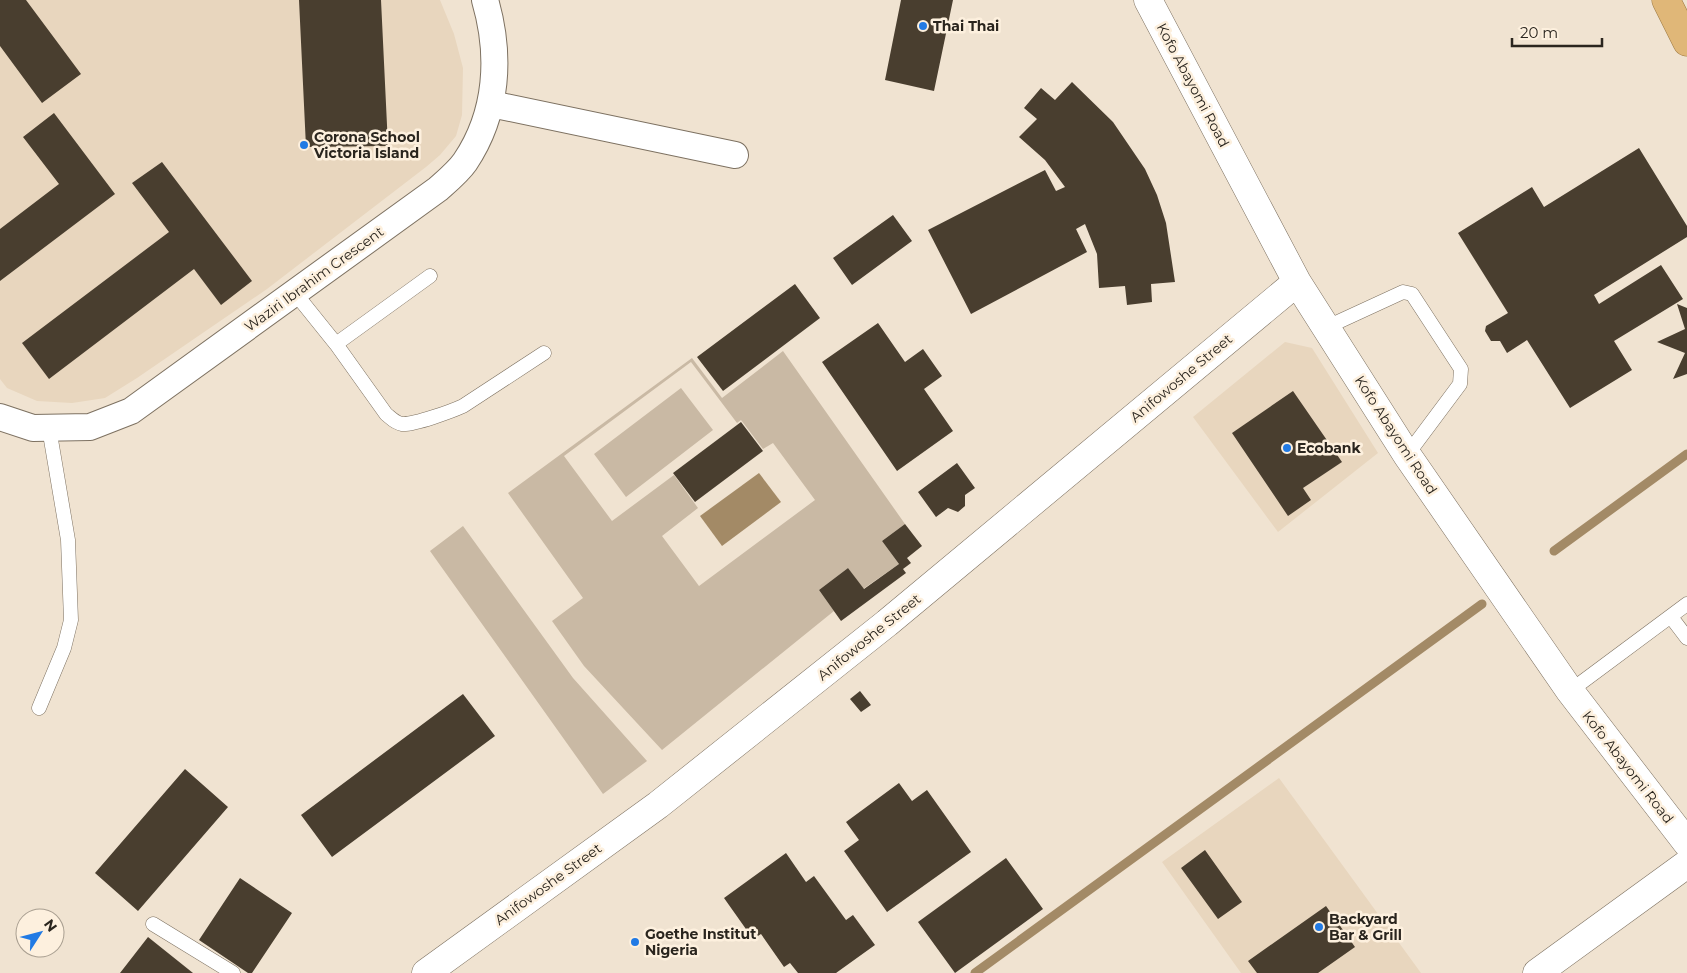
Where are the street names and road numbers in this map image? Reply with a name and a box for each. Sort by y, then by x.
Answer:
street label: Kofo Abayomi Road [1153,20,1233,150]
street label: Waziri Ibrahim Crescent [241,222,387,336]
street label: Anifowoshe Street [1126,330,1236,426]
street label: Kofo Abayomi Road [1351,372,1441,498]
street label: Anifowoshe Street [814,590,925,684]
street label: Kofo Abayomi Road [1578,707,1678,827]
street label: Anifowoshe Street [491,839,605,929]

